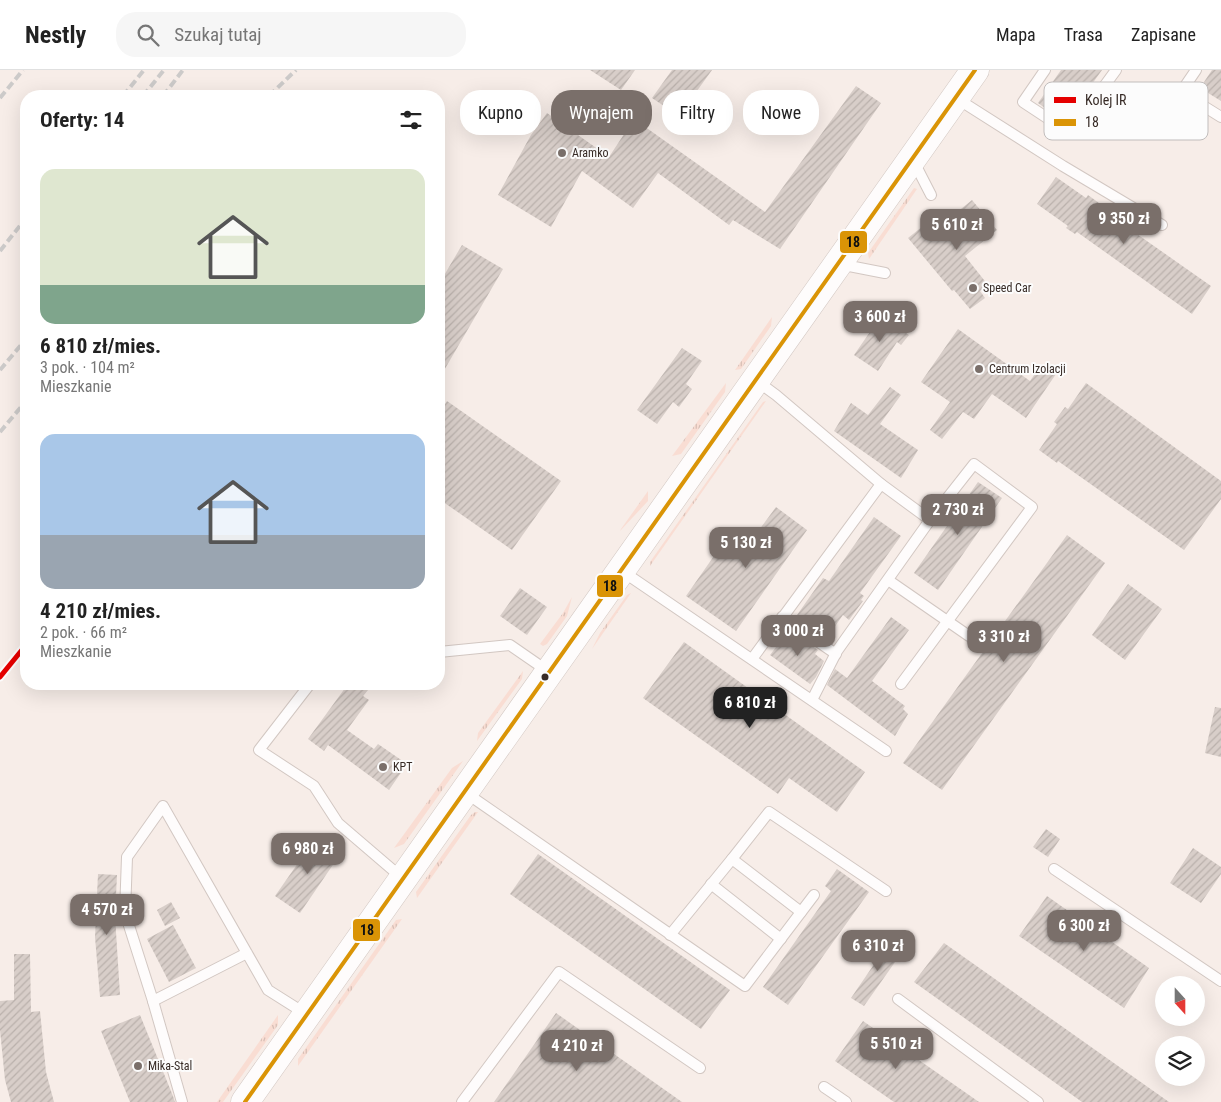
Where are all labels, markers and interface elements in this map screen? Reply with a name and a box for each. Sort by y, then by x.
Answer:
search box [116,12,466,57]
text: Nestly [25,21,86,49]
icon: search [134,21,162,49]
text: Szukaj tutaj [174,23,262,46]
text: Mapa [996,24,1036,45]
text: Trasa [1064,24,1103,45]
text: Zapisane [1131,24,1196,45]
legend [1044,82,1208,140]
chip: Kupno [460,90,541,135]
chip: Wynajem [551,90,652,135]
chip: Filtry [662,90,733,135]
chip: Nowe [743,90,819,135]
text: Kolej IR [1085,92,1127,108]
icon: filters [397,106,425,134]
text: Oferty: 14 [40,108,124,132]
text: 18 [1085,114,1099,130]
place label: Aramko [572,146,609,160]
marker: Aramko [556,147,568,159]
icon: home [188,202,278,292]
pin: 9 350 zł [1072,202,1176,245]
pin: 5 610 zł [905,208,1009,251]
text: 9 350 zł [1098,209,1150,228]
text: 5 610 zł [931,215,983,234]
line badge: 18 [839,230,868,254]
text: 18 [846,234,860,250]
place label: Speed Car [983,281,1032,295]
marker: Speed Car [967,282,979,294]
pin: 3 600 zł [828,300,932,343]
text: 3 600 zł [854,307,906,326]
text: 6 810 zł/mies. [40,334,161,358]
text: 3 pok. · 104 m² [40,358,135,377]
place label: Centrum Izolacji [989,362,1066,376]
marker: Centrum Izolacji [973,363,985,375]
text: Mieszkanie [40,377,111,396]
icon: home [188,467,278,557]
pin: 2 730 zł [906,494,1010,536]
text: 2 730 zł [932,500,984,519]
pin: 5 130 zł [694,526,798,569]
text: 5 130 zł [720,533,772,552]
line badge: 18 [596,574,624,598]
text: 18 [603,578,617,594]
text: 4 210 zł/mies. [40,599,161,623]
pin: 3 000 zł [746,614,850,657]
pin: 3 310 zł [952,620,1056,663]
text: 3 000 zł [772,621,824,640]
text: 2 pok. · 66 m² [40,623,127,642]
text: 3 310 zł [978,627,1030,646]
text: Mieszkanie [40,642,111,661]
unlabelled marker [540,672,550,682]
pin: 6 810 zł [698,686,802,729]
text: 6 810 zł [724,693,776,712]
place label: KPT [393,760,412,774]
marker: KPT [377,761,389,773]
pin: 6 980 zł [256,832,360,875]
text: 6 980 zł [282,839,334,858]
pin: 4 570 zł [55,894,159,936]
text: 4 570 zł [81,900,133,919]
pin: 6 300 zł [1032,910,1136,952]
text: 6 300 zł [1058,916,1110,935]
line badge: 18 [352,918,381,942]
text: 18 [360,922,374,938]
pin: 6 310 zł [826,930,930,972]
text: 6 310 zł [852,936,904,955]
north arrow [1155,976,1205,1026]
map controls [1155,976,1205,1086]
pin: 5 510 zł [844,1028,948,1070]
pin: 4 210 zł [525,1030,629,1072]
text: 5 510 zł [870,1034,922,1053]
text: 4 210 zł [551,1036,603,1055]
button: layers [1155,1036,1205,1086]
place label: Mika-Stal [148,1059,192,1073]
marker: Mika-Stal [132,1060,144,1072]

